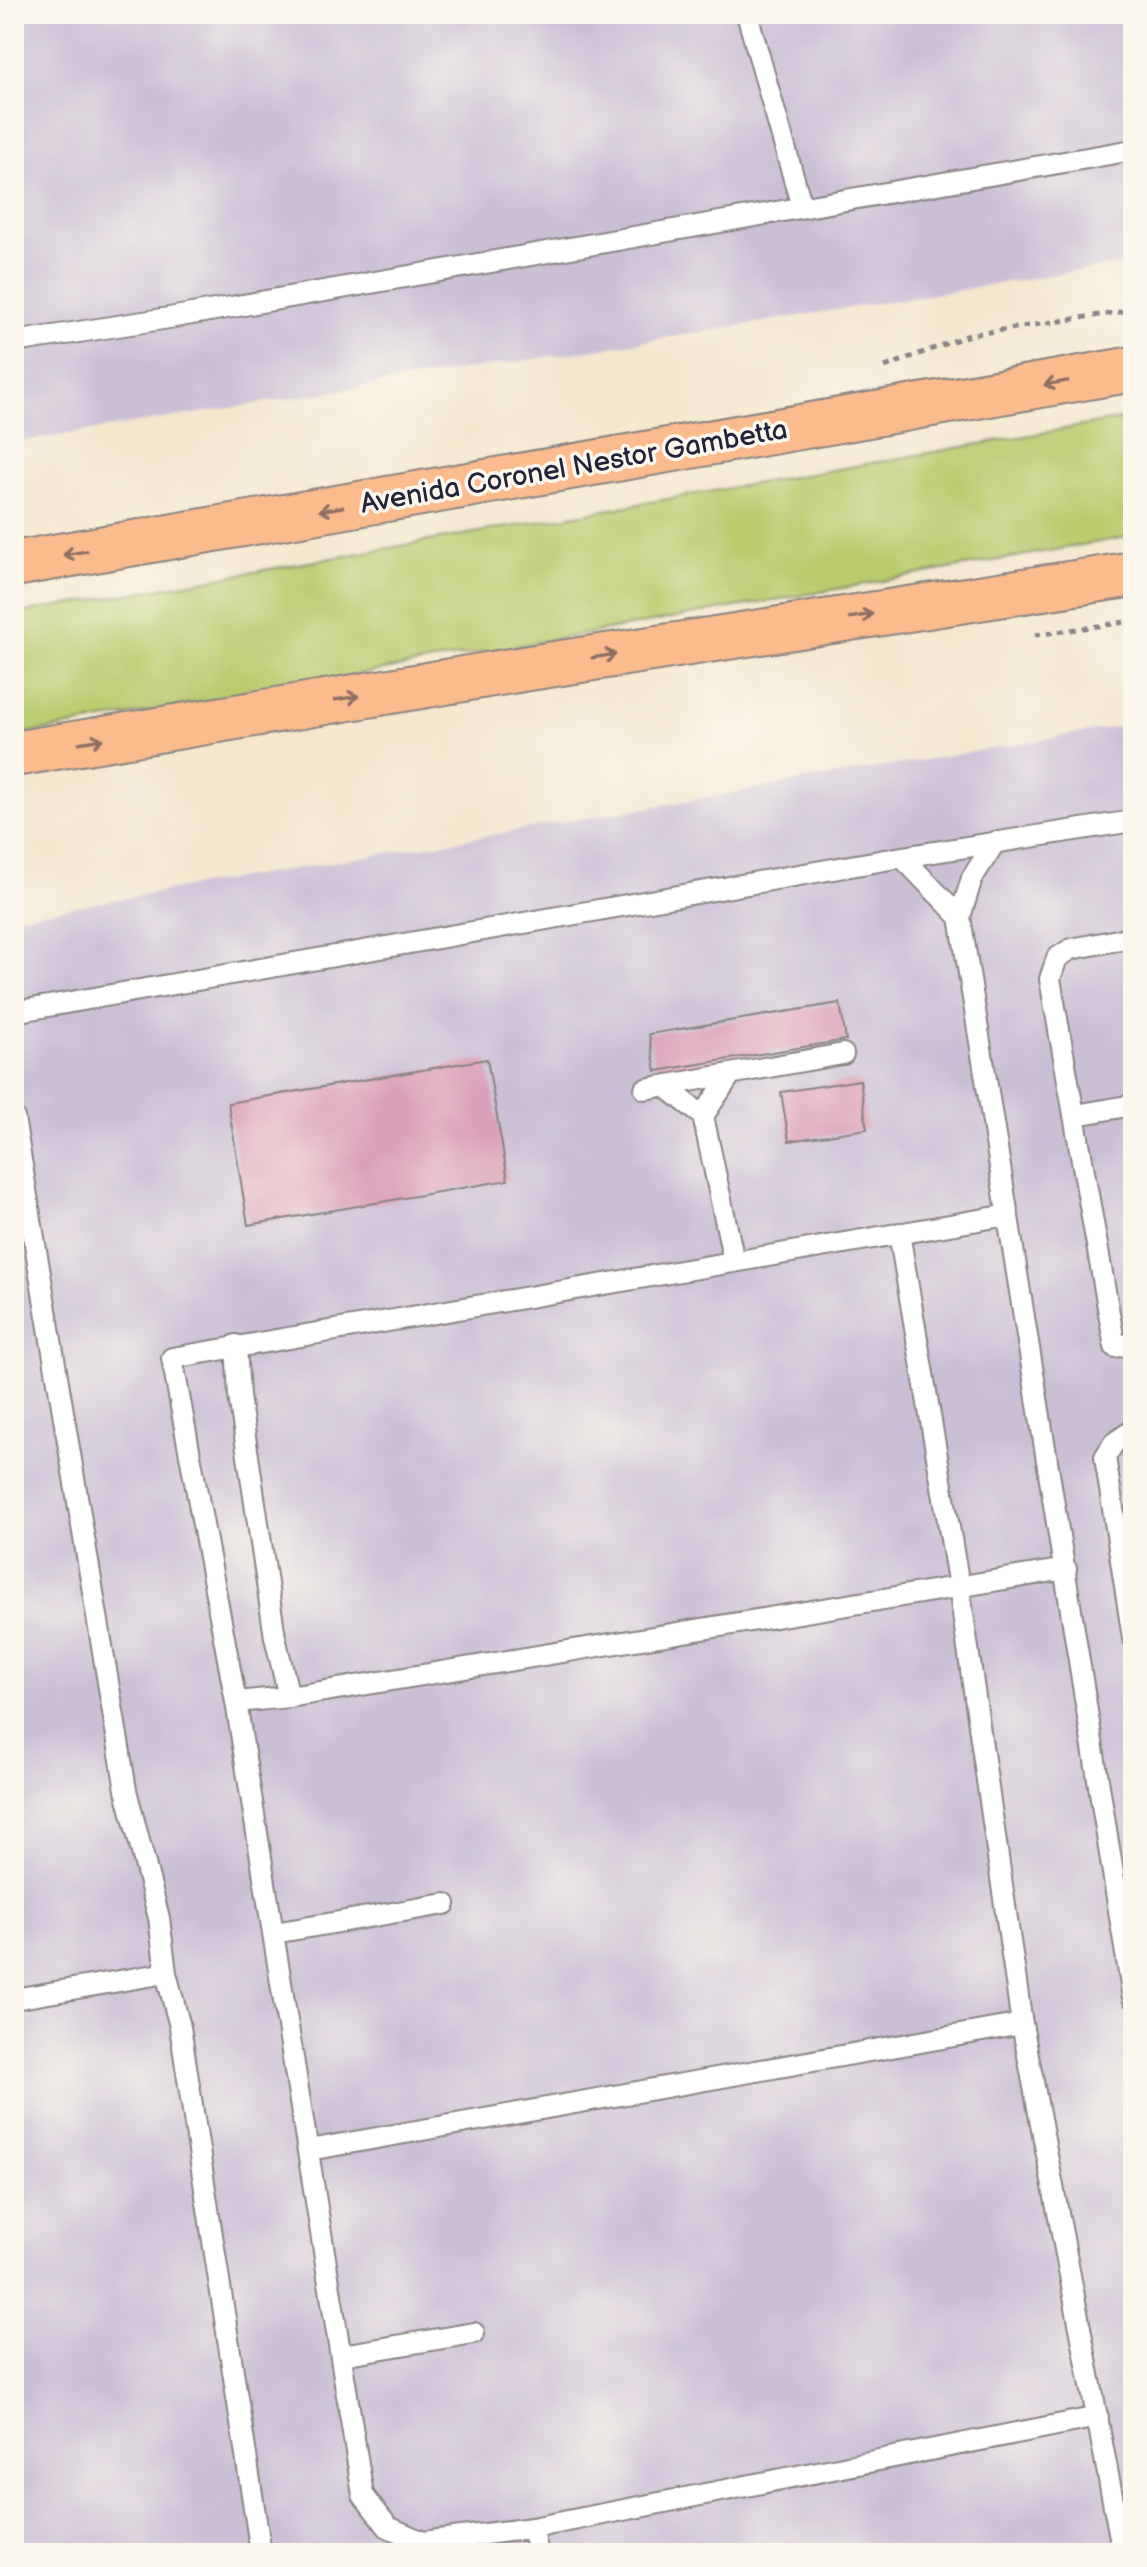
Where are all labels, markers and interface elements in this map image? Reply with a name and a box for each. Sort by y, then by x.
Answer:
one-way arrow [1044,376,1069,391]
street label: Avenida Coronel Nestor Gambetta [358,413,790,521]
one-way arrow [319,502,344,517]
one-way arrow [63,547,88,562]
one-way arrow [848,608,873,623]
one-way arrow [591,648,616,663]
one-way arrow [334,690,360,705]
one-way arrow [78,733,103,748]

